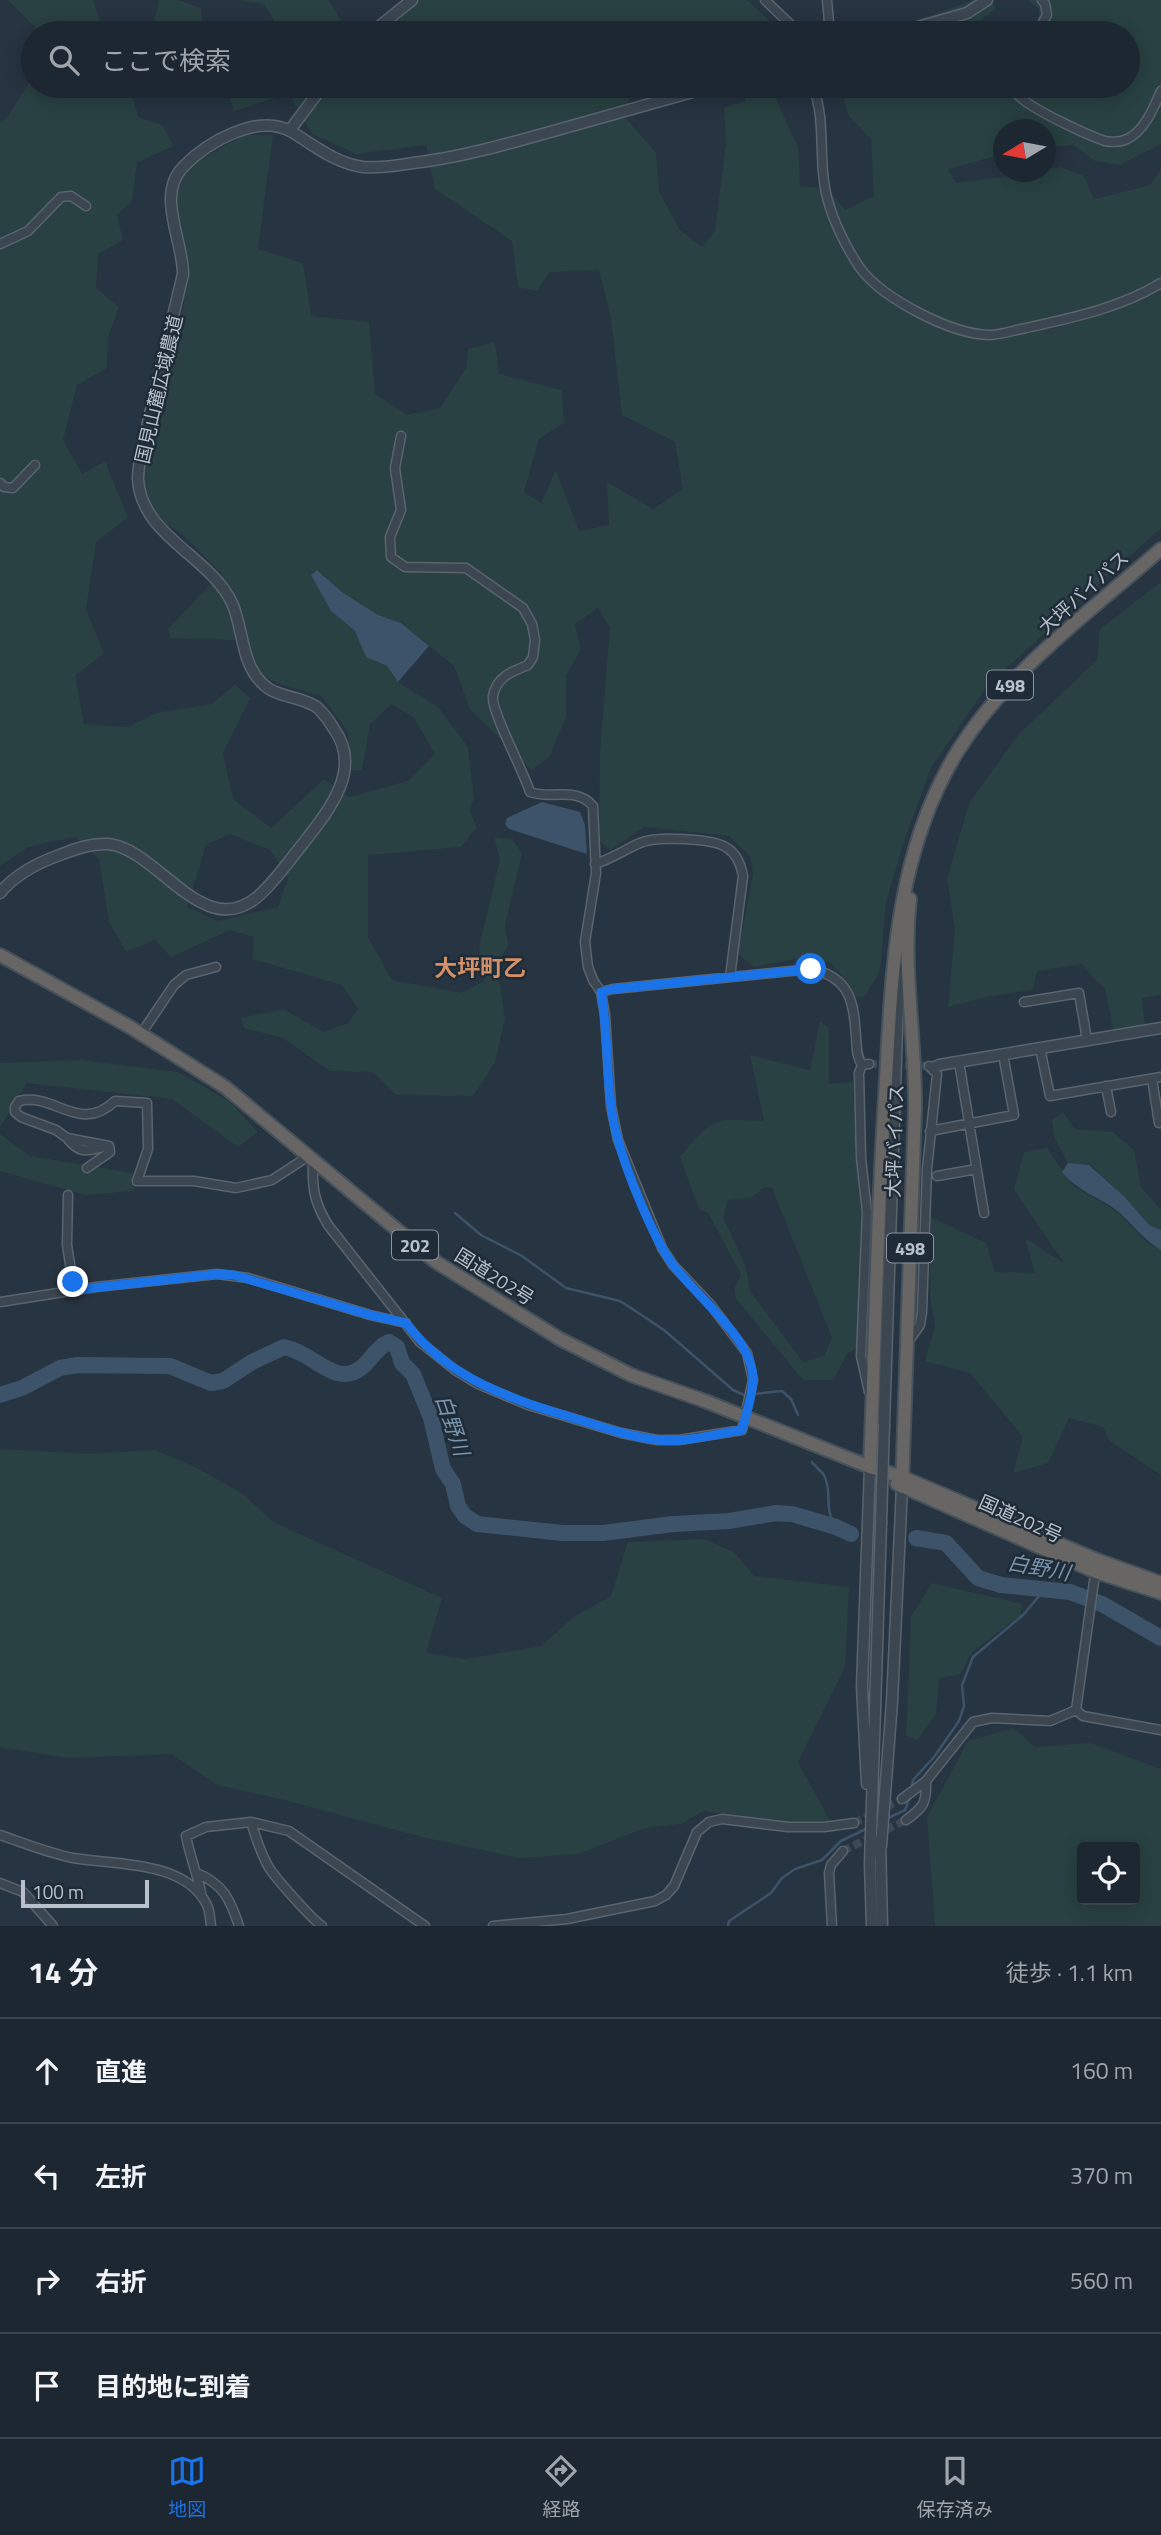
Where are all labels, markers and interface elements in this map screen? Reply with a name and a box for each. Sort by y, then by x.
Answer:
search box [21,21,1140,98]
icon: search [45,41,83,79]
text: ここで検索 [101,41,231,80]
north arrow [993,119,1056,182]
street label: 国見山麓広域農道 [127,312,189,466]
street label: 大坪バイパス [1031,543,1135,641]
road number: 498 [987,670,1033,700]
district label: 大坪町乙 [434,950,526,985]
route start [795,953,826,984]
street label: 大坪バイパス [878,1084,910,1198]
road number: 202 [392,1230,438,1260]
road number: 498 [887,1233,933,1262]
street label: 国道202号 [450,1240,540,1312]
route end [57,1266,88,1297]
water label: 白野川 [428,1390,479,1462]
street label: 国道202号 [974,1487,1068,1549]
water label: 白野川 [1005,1546,1075,1589]
map controls [1077,1842,1140,1905]
button: locate [1077,1842,1140,1905]
scale bar [21,1877,149,1909]
text: 100 m [32,1877,84,1906]
text: 14 分 [28,1949,98,1995]
text: 徒歩 · 1.1 km [1006,1955,1133,1990]
icon: ahead [28,2052,66,2090]
text: 直進 [95,2052,147,2091]
text: 160 m [1070,2053,1133,2088]
icon: left [28,2157,66,2195]
text: 左折 [95,2157,147,2196]
text: 370 m [1070,2158,1133,2193]
icon: right [28,2262,66,2300]
text: 右折 [95,2262,147,2301]
text: 560 m [1070,2263,1133,2298]
icon: arrive [28,2367,66,2405]
text: 目的地に到着 [95,2367,251,2406]
tab: 地図 [168,2452,206,2523]
tab: 経路 [542,2452,581,2523]
tab: 保存済み [917,2452,993,2523]

